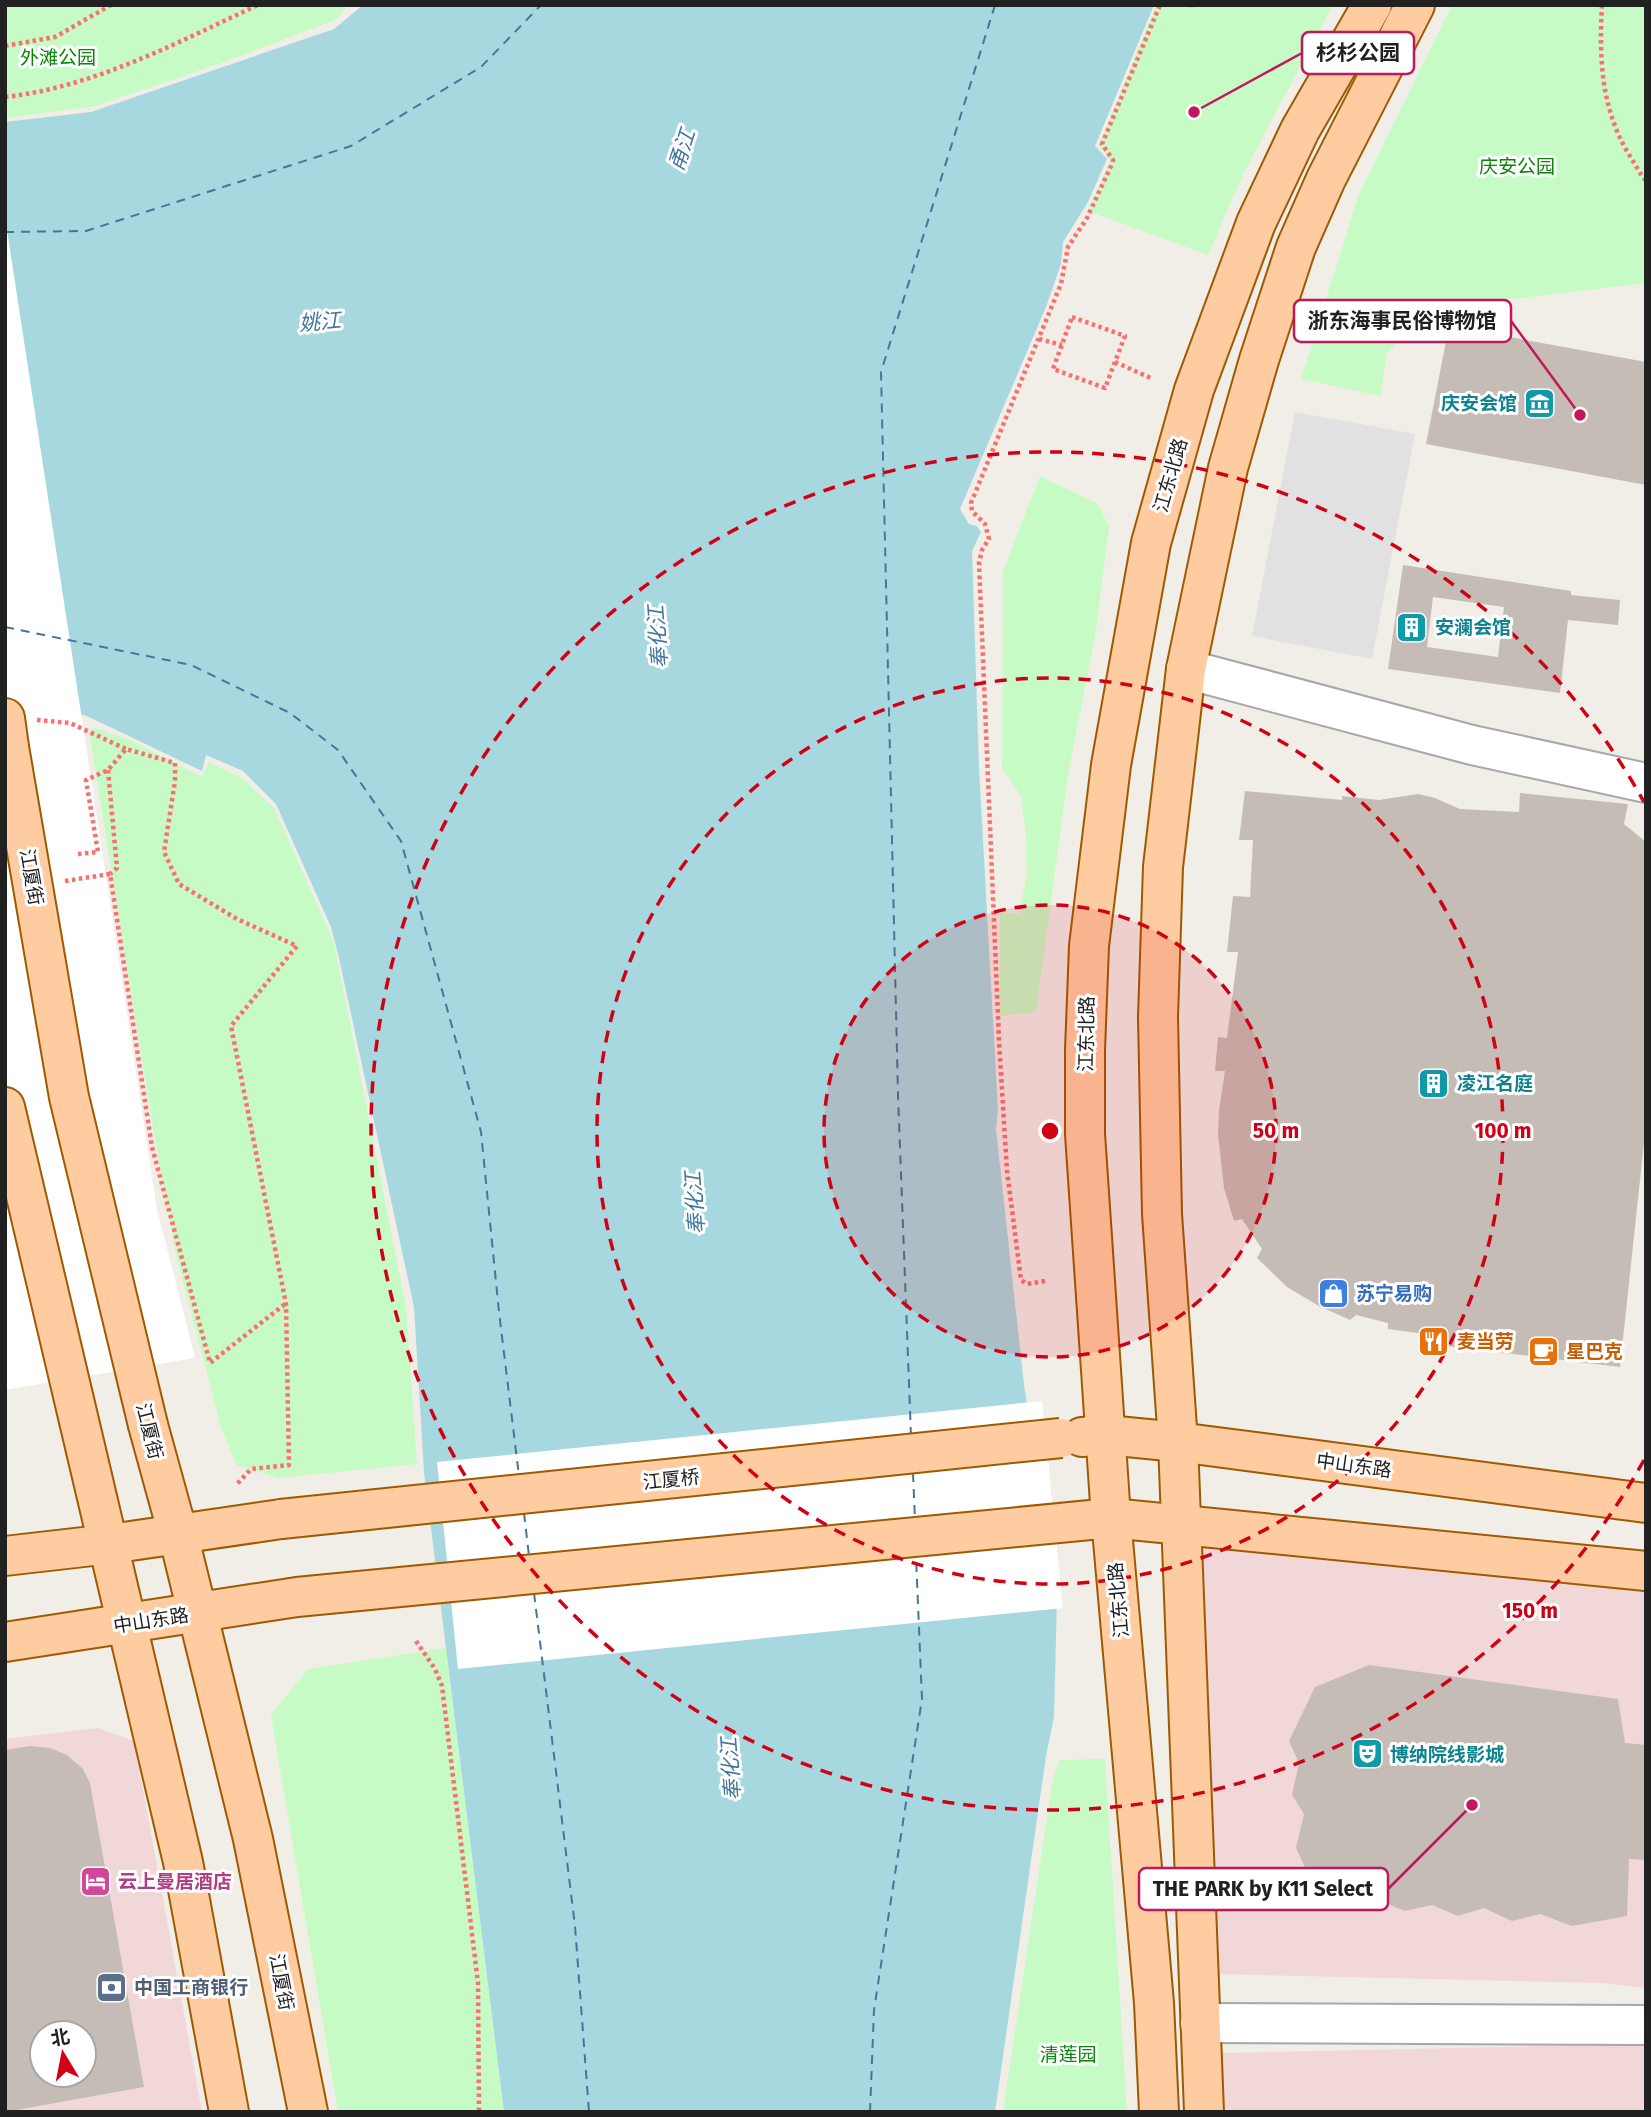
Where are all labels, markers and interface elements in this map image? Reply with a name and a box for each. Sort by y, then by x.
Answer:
callout: 杉杉公园 [1302,32,1414,74]
text: 杉杉公园 [1316,40,1400,66]
park label: 外滩公园 [20,46,96,69]
water label: 甬江 [663,124,701,174]
park label: 庆安公园 [1479,155,1555,178]
callout: 浙东海事民俗博物馆 [1294,300,1511,342]
water label: 姚江 [298,307,344,337]
text: 浙东海事民俗博物馆 [1308,308,1497,334]
museum icon: 庆安会馆 [1523,386,1557,420]
place label: 庆安会馆 [1441,392,1517,415]
street label: 江东北路 [1149,435,1192,515]
water label: 奉化江 [643,603,673,669]
building icon: 安澜会馆 [1395,610,1429,644]
place label: 安澜会馆 [1435,616,1511,639]
street label: 江厦街 [15,847,48,907]
street label: 江东北路 [1074,996,1099,1072]
building icon: 凌江名庭 [1417,1066,1451,1100]
place label: 凌江名庭 [1457,1072,1533,1095]
text: 50 m [1253,1118,1299,1144]
text: 100 m [1474,1118,1532,1144]
centre of rings [1038,1119,1062,1143]
water label: 奉化江 [680,1169,710,1235]
shop icon: 苏宁易购 [1316,1276,1350,1310]
place label: 苏宁易购 [1356,1282,1432,1305]
restaurant icon: 麦当劳 [1417,1324,1451,1358]
place label: 麦当劳 [1457,1330,1514,1353]
cafe icon: 星巴克 [1526,1334,1560,1368]
place label: 星巴克 [1566,1340,1623,1363]
street label: 江厦街 [131,1401,168,1462]
street label: 中山东路 [1315,1449,1393,1482]
street label: 江厦桥 [641,1465,701,1494]
street label: 江东北路 [1104,1561,1133,1639]
text: 150 m [1502,1598,1558,1624]
street label: 中山东路 [112,1603,190,1638]
water label: 奉化江 [716,1735,746,1801]
theatre icon: 博纳院线影城 [1350,1737,1384,1771]
place label: 博纳院线影城 [1390,1743,1504,1766]
hotel icon: 云上曼居酒店 [78,1864,112,1898]
callout: THE PARK by K11 Select [1139,1868,1388,1910]
place label: 云上曼居酒店 [118,1870,232,1893]
text: THE PARK by K11 Select [1153,1876,1374,1902]
street label: 江厦街 [265,1952,298,2012]
bank icon: 中国工商银行 [94,1970,128,2004]
place label: 中国工商银行 [134,1976,248,1999]
north arrow [28,2019,98,2089]
text: 北 [49,2025,71,2051]
park label: 清莲园 [1039,2043,1097,2066]

